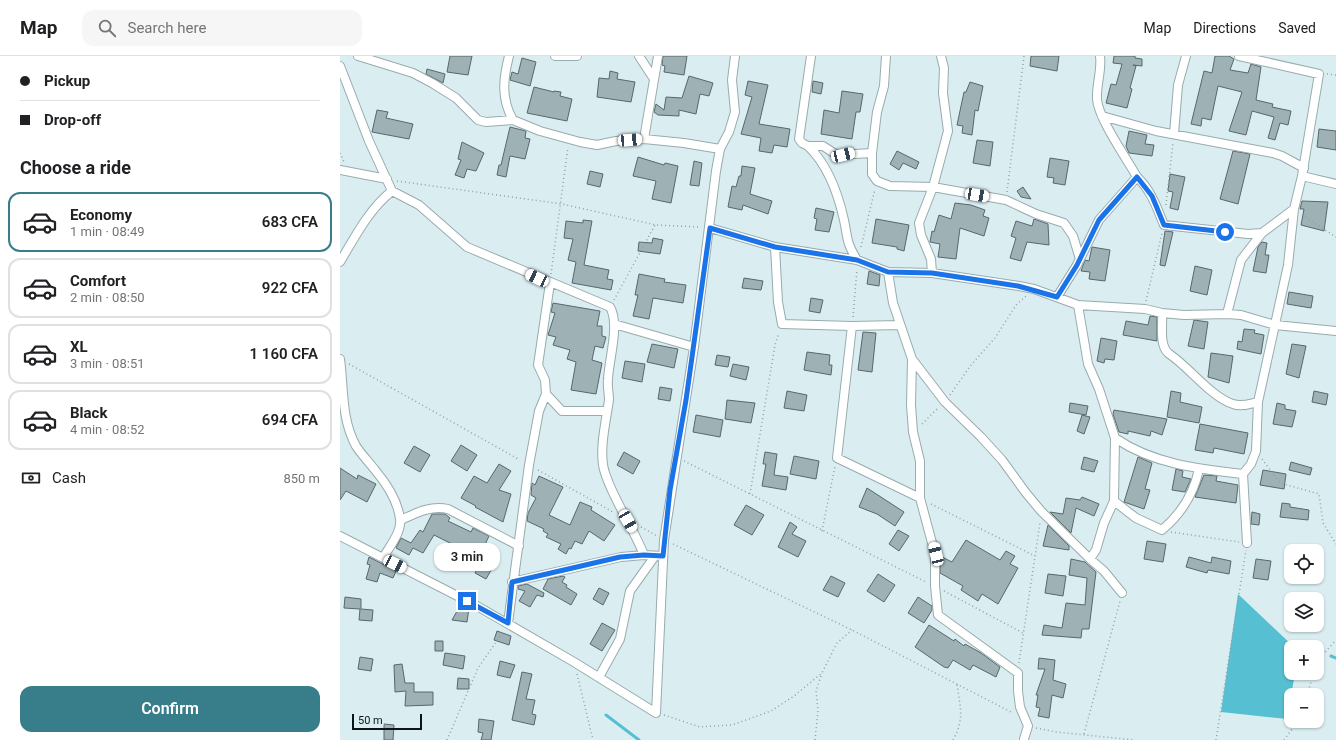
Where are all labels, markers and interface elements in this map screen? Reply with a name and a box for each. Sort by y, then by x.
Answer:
search box [82,10,362,46]
text: Map [20,16,58,39]
icon: search [96,17,118,39]
text: Search here [128,19,206,37]
text: Map [1144,20,1171,36]
text: Directions [1193,20,1256,36]
text: Saved [1278,20,1316,36]
text: Pickup [44,72,90,90]
text: Drop-off [44,111,101,129]
car [618,133,642,147]
car [830,146,856,164]
text: Choose a ride [20,157,131,178]
car [964,187,990,203]
icon: car [22,204,58,240]
text: Economy [70,206,132,224]
text: 683 CFA [262,213,318,231]
route start [1216,223,1234,241]
text: 1 min · 08:49 [70,224,145,239]
car [524,267,550,289]
icon: car [22,270,58,306]
text: Comfort [70,272,126,290]
text: 922 CFA [262,279,318,297]
text: 2 min · 08:50 [70,290,145,305]
icon: car [22,336,58,372]
text: XL [70,338,88,356]
text: 1 160 CFA [250,345,318,363]
text: 3 min · 08:51 [70,356,145,371]
icon: car [22,402,58,438]
text: Black [70,404,107,422]
text: 694 CFA [262,411,318,429]
text: 4 min · 08:52 [70,422,145,437]
icon: cash [20,467,42,489]
text: Cash [52,469,86,487]
text: 850 m [283,471,320,486]
car [617,508,639,534]
car [927,541,945,567]
callout: 3 min [434,543,500,571]
map controls [1284,544,1324,728]
button: locate [1284,544,1324,584]
text: 3 min [451,549,483,564]
car [382,553,408,575]
route end [458,592,476,610]
button: layers [1284,592,1324,632]
button: + [1284,640,1324,680]
button: Confirm [20,686,320,732]
button: − [1284,688,1324,728]
scale bar [352,712,422,731]
text: 50 m [358,714,383,727]

